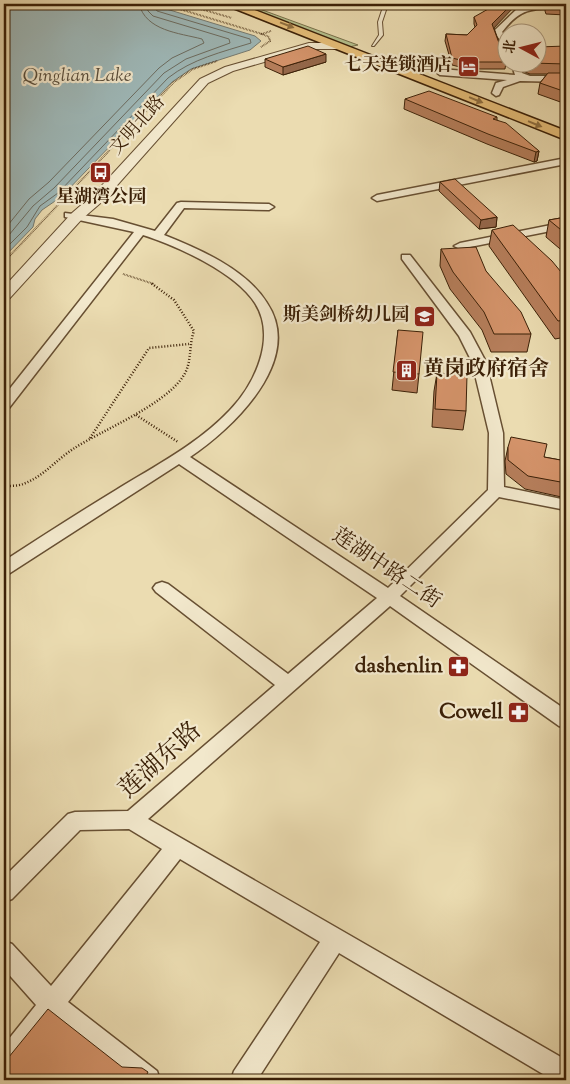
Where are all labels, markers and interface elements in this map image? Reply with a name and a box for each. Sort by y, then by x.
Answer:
one-way arrow [279,22,294,29]
north arrow [498,22,548,72]
text: 北 [500,38,522,55]
place label: 七天连锁酒店 [344,53,452,79]
hotel icon: 七天连锁酒店 [456,54,480,78]
water label: Qinglian Lake [23,63,132,90]
street label: 文明北路 [104,91,172,161]
one-way arrow [469,96,484,104]
one-way arrow [528,120,542,128]
bus stop icon: 星湖湾公园 [89,161,113,185]
place label: 星湖湾公园 [56,185,146,211]
place label: 斯美剑桥幼儿园 [283,303,409,329]
school or university icon: 斯美剑桥幼儿园 [413,304,437,328]
place label: 黄岗政府宿舍 [423,355,549,385]
building icon: 黄岗政府宿舍 [395,358,419,382]
street label: 莲湖中路二街 [325,521,447,617]
place label: dashenlin [355,652,444,682]
pharmacy icon: dashenlin [447,655,471,679]
place label: Cowell [439,698,503,728]
pharmacy icon: Cowell [507,701,531,725]
street label: 莲湖东路 [112,714,210,808]

